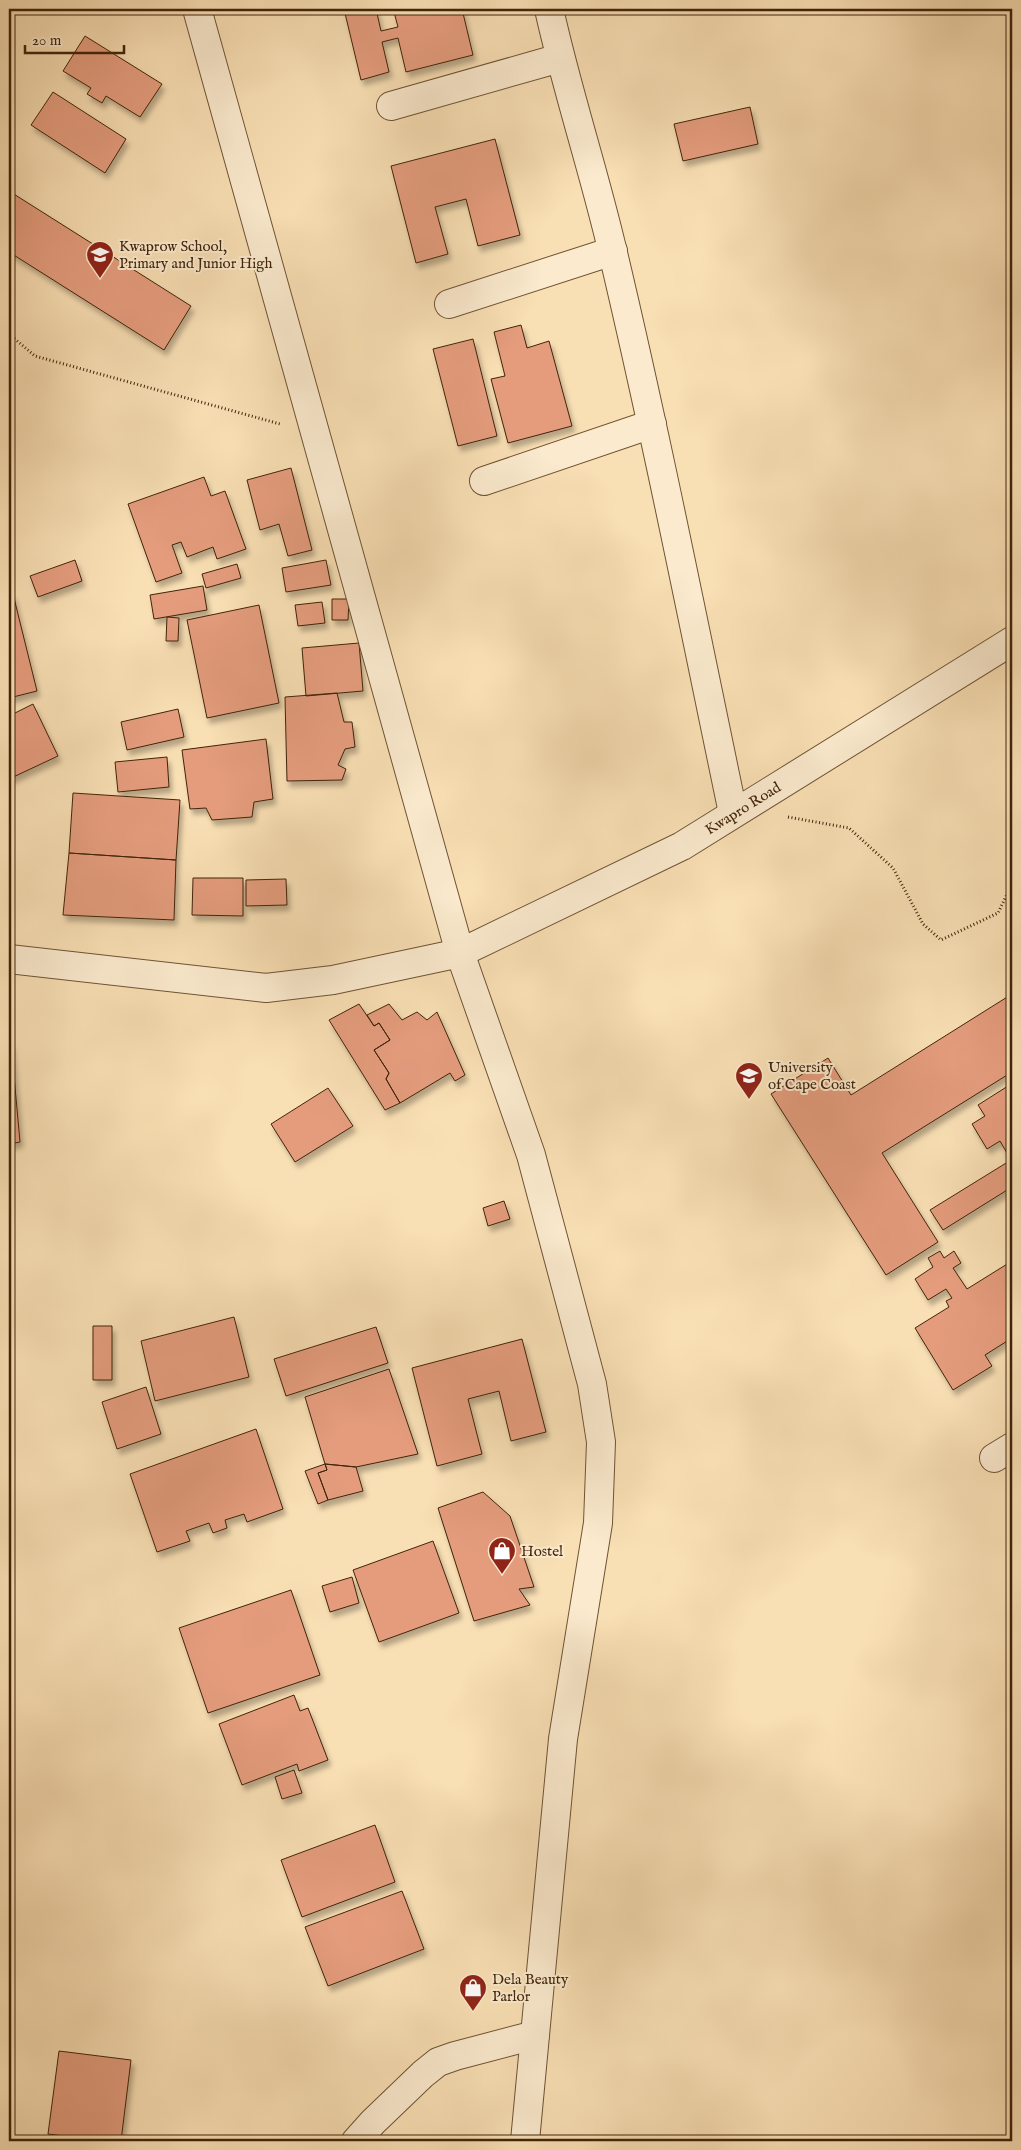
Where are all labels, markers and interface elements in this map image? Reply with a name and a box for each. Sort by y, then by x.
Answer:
scale bar [25,22,124,54]
text: 20 m [32,31,62,50]
place label: Kwaprow School, Primary and Junior High [119,237,272,273]
school or university icon: Kwaprow School, Primary and Junior High [85,240,115,279]
street label: Kwapro Road [702,777,785,839]
place label: University of Cape Coast [768,1058,856,1094]
school or university icon: University of Cape Coast [734,1061,764,1100]
shop icon: Hostel [487,1536,517,1575]
place label: Hostel [521,1542,564,1561]
place label: Dela Beauty Parlor [492,1970,569,2006]
shop icon: Dela Beauty Parlor [458,1973,488,2012]

